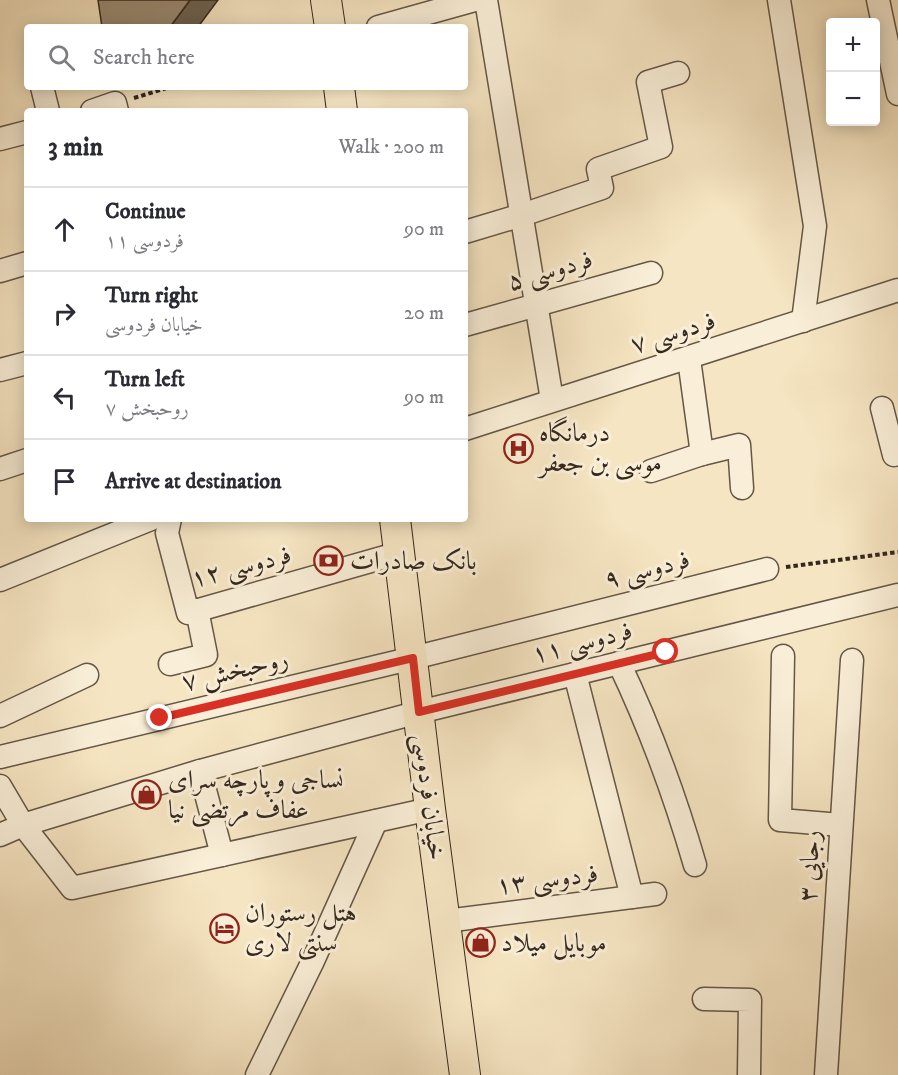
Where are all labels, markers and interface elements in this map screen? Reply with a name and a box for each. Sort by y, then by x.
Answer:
map controls [826,18,880,126]
button: + [826,18,880,72]
search box [24,24,468,90]
icon: search [45,41,78,74]
text: Search here [93,44,195,71]
button: − [826,72,880,126]
text: 3 min [48,131,103,164]
text: Walk · 200 m [338,135,444,160]
text: Continue [105,198,186,225]
icon: ahead [48,213,81,246]
text: 90 m [404,217,444,242]
text: فردوسی ۱۱ [105,229,184,254]
street label: فردوسی ۵ [503,243,597,300]
text: Turn right [105,282,198,309]
icon: right [48,297,81,330]
text: 20 m [404,301,444,326]
street label: فردوسی ۷ [626,304,720,363]
text: خیابان فردوسی [105,313,203,338]
text: Turn left [105,366,185,393]
icon: left [48,381,81,414]
text: 90 m [404,385,444,410]
text: روحبخش ۷ [105,397,189,422]
place label: درمانگاه موسی بن جعفر [536,416,662,481]
hospital icon: درمانگاه موسی بن جعفر [502,432,534,464]
icon: arrive [48,465,81,498]
text: Arrive at destination [105,468,282,495]
street label: فردوسی ۱۲ [187,539,295,596]
street label: فردوسی ۹ [601,543,694,598]
bank icon: بانک صادرات [313,545,345,577]
place label: بانک صادرات [350,545,477,578]
street label: فردوسی ۱۱ [528,615,636,672]
route start [652,638,678,664]
street label: روحبخش ۷ [178,643,292,699]
route end [146,704,172,730]
street label: خیابان فردوسی [404,732,453,862]
place label: نساجی و پارچه سرای عفاف مرتضی نیا [168,764,344,828]
shop icon: نساجی و پارچه سرای عفاف مرتضی نیا [131,779,163,811]
street label: رجایی ۳ [792,829,828,903]
street label: فردوسی ۱۳ [494,857,600,904]
place label: هتل رستوران سنتی لاری [245,897,357,961]
hotel icon: هتل رستوران سنتی لاری [208,912,240,944]
shop icon: موبایل میلاد [464,927,496,959]
place label: موبایل میلاد [501,927,607,960]

